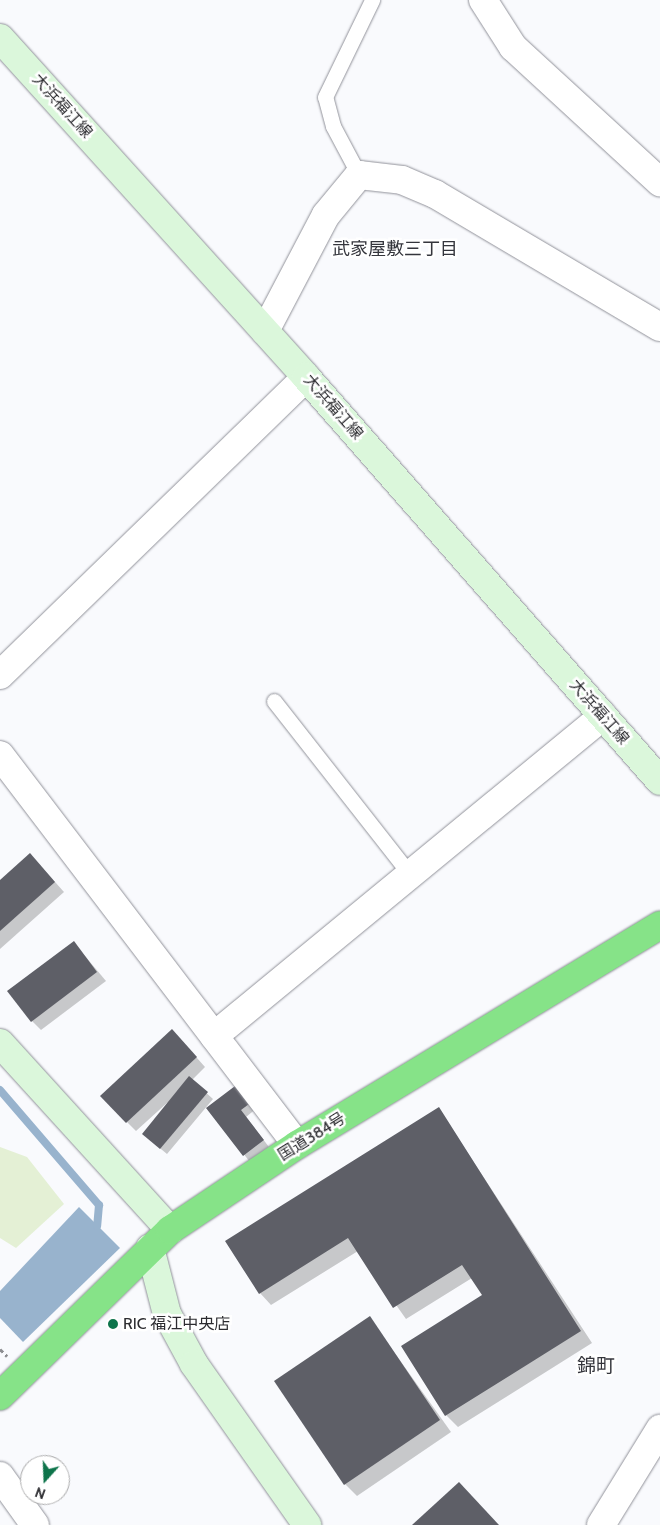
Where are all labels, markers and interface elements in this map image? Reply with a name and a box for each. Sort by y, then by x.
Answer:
street label: 大浜福江線 [28,70,96,142]
district label: 武家屋敷三丁目 [332,238,458,260]
street label: 大浜福江線 [300,371,366,443]
street label: 大浜福江線 [566,676,632,748]
street label: 国道384号 [275,1109,349,1165]
place label: RIC 福江中央店 [123,1314,230,1334]
marker: RIC 福江中央店 [107,1318,119,1330]
district label: 錦町 [577,1355,615,1377]
north arrow [20,1455,70,1505]
text: N [32,1483,48,1503]

